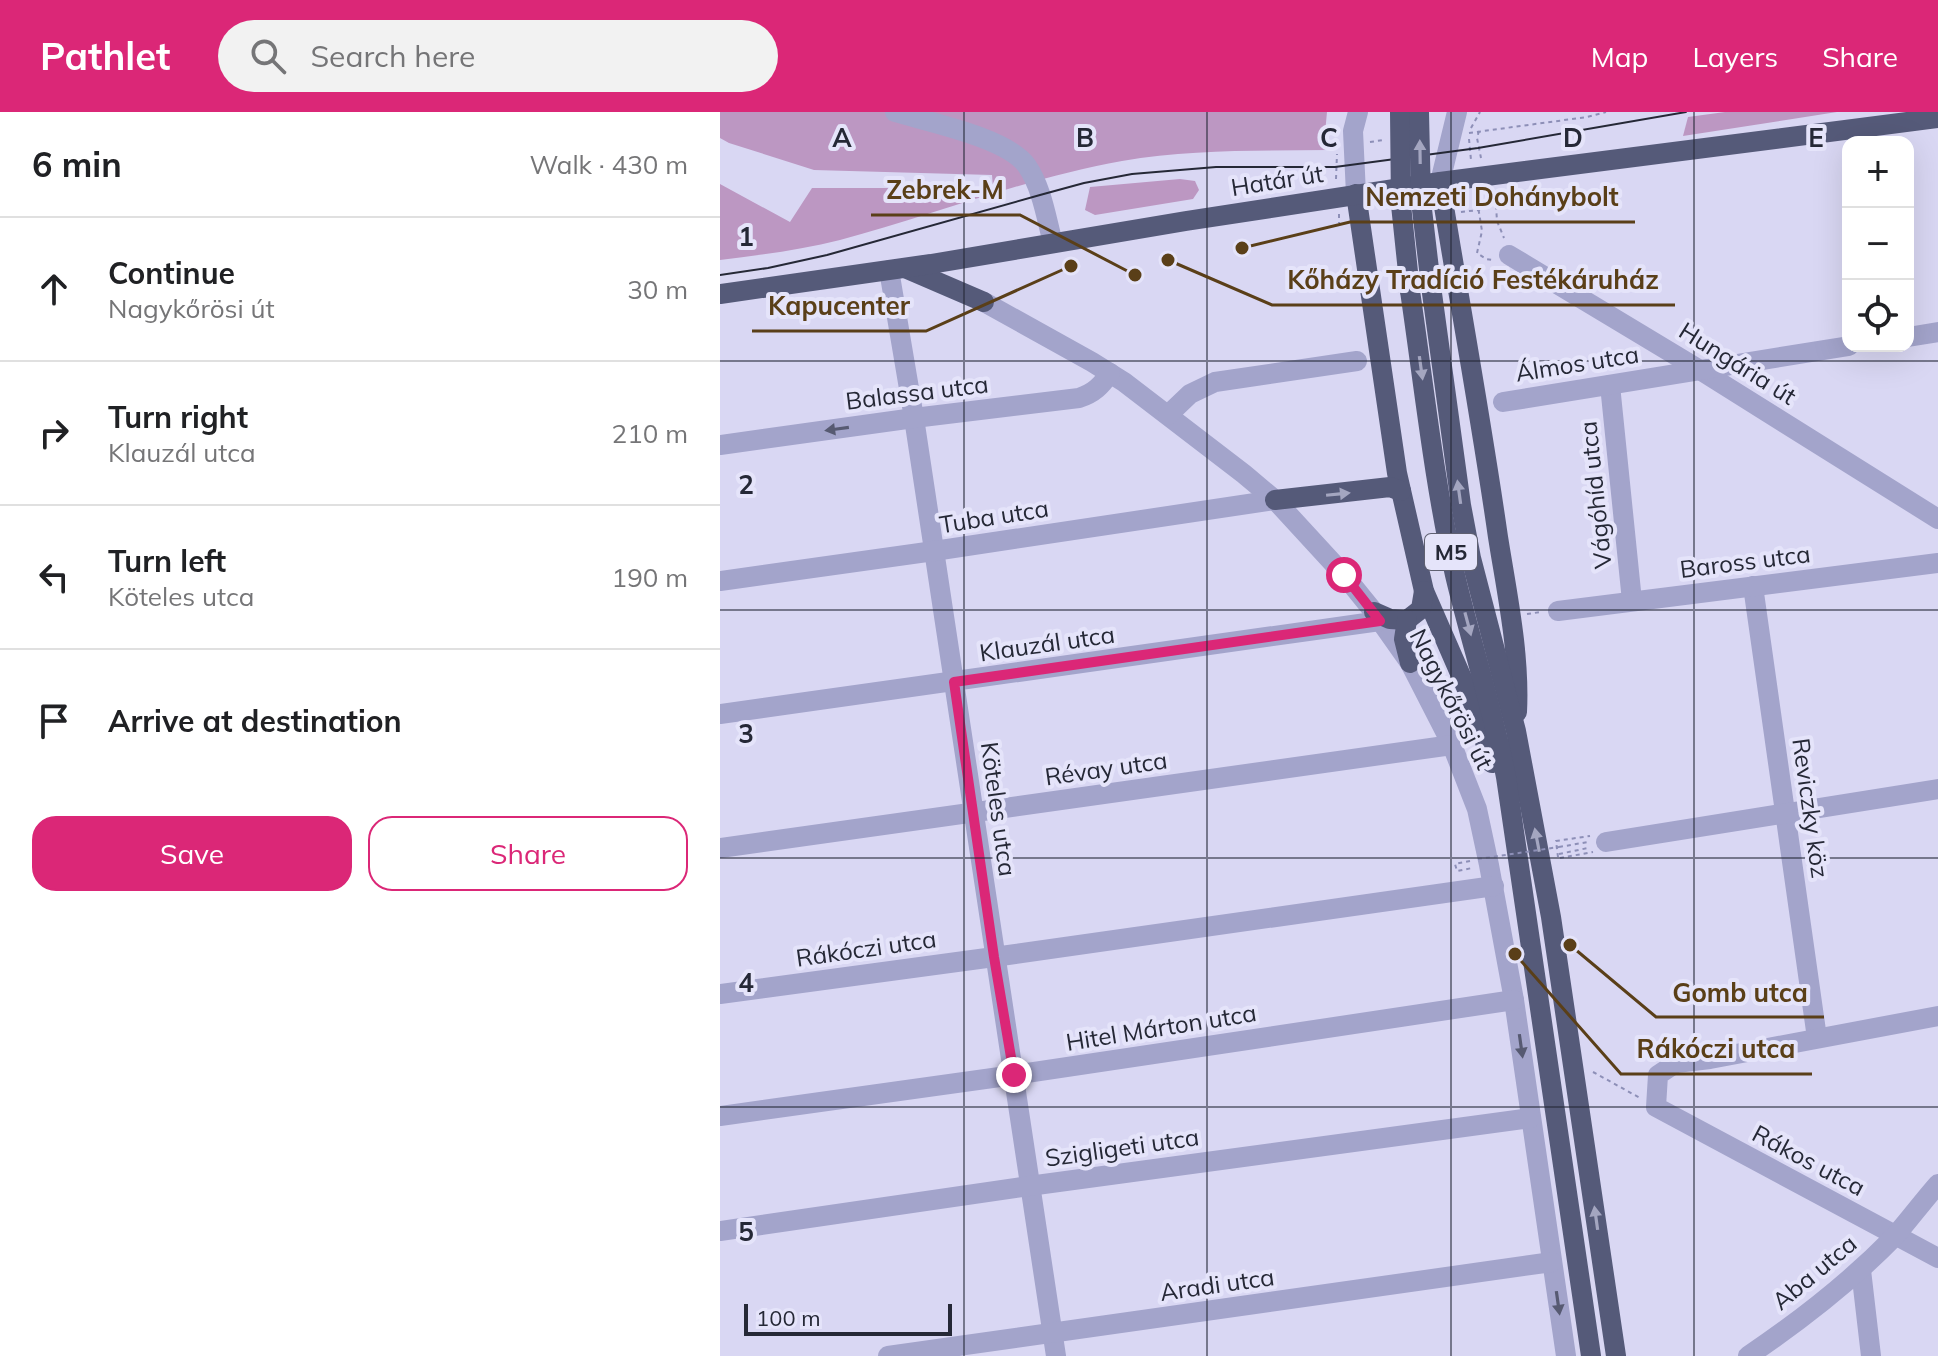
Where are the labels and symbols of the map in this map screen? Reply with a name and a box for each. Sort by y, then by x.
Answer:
text: A [832,121,852,154]
text: B [1076,121,1094,154]
text: C [1320,121,1338,154]
text: D [1563,121,1583,154]
text: E [1808,121,1824,154]
one-way arrow [1414,139,1426,164]
street label: Határ út [1229,158,1325,202]
callout: Zebrek-M [871,165,1020,215]
callout: Nemzeti Dohánybolt [1350,172,1635,222]
text: Zebrek-M [886,173,1004,206]
text: Nemzeti Dohánybolt [1365,180,1619,213]
text: 1 [738,220,754,253]
callout: Kőházy Tradíció Festékáruház [1272,255,1675,305]
text: Kőházy Tradíció Festékáruház [1287,263,1659,296]
callout: Kapucenter [752,281,926,331]
text: Kapucenter [768,289,911,322]
street label: Hungária út [1674,315,1802,411]
street label: Álmos utca [1513,338,1641,388]
one-way arrow [1415,356,1428,381]
street label: Balassa utca [844,368,990,416]
street label: Vágóhíd utca [1572,420,1618,570]
one-way arrow [824,423,849,436]
text: 2 [738,468,754,501]
one-way arrow [1452,479,1465,504]
one-way arrow [1326,487,1351,500]
street label: Tuba utca [937,493,1051,539]
road number: M5 [1425,534,1477,570]
street label: Baross utca [1678,538,1812,584]
route start [1326,557,1362,593]
one-way arrow [1463,611,1475,636]
street label: Klauzál utca [977,619,1117,667]
street label: Nagykőrösi út [1404,624,1500,774]
text: 3 [738,717,754,750]
street label: Reviczky köz [1786,736,1836,880]
street label: Köteles utca [975,740,1023,878]
street label: Révay utca [1043,745,1169,791]
one-way arrow [1530,828,1542,853]
street label: Rákóczi utca [794,923,938,973]
text: 4 [738,966,754,999]
callout: Gomb utca [1656,967,1824,1017]
text: Gomb utca [1672,976,1808,1009]
street label: Hitel Márton utca [1064,997,1258,1057]
callout: Rákóczi utca [1621,1024,1812,1074]
text: Rákóczi utca [1637,1032,1795,1065]
one-way arrow [1515,1034,1528,1059]
route end [996,1057,1032,1093]
street label: Rákos utca [1748,1118,1870,1202]
street label: Szigligeti utca [1043,1121,1201,1173]
one-way arrow [1589,1205,1602,1230]
text: 5 [738,1215,754,1248]
street label: Aba utca [1766,1228,1862,1316]
street label: Aradi utca [1158,1261,1276,1307]
one-way arrow [1552,1291,1565,1316]
scale bar [744,1300,952,1336]

